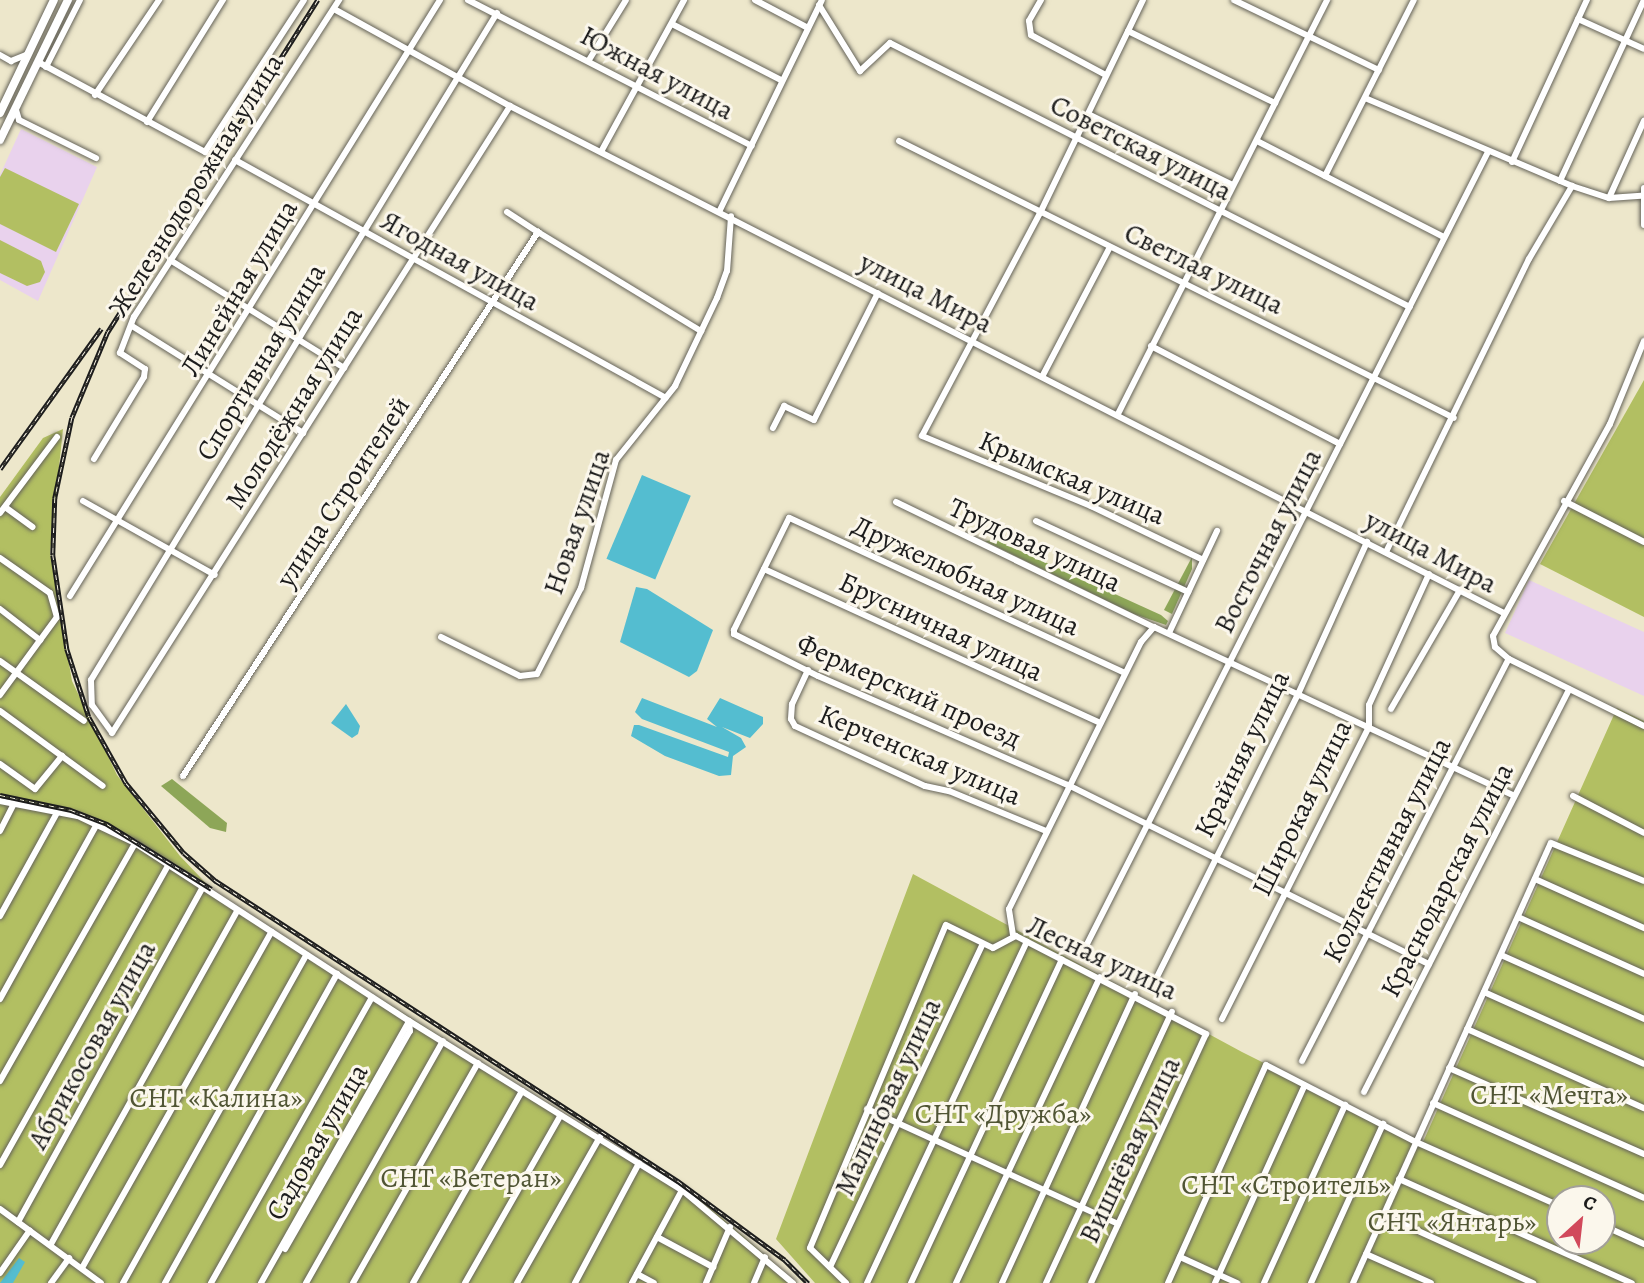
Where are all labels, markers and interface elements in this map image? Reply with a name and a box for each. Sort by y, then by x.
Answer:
street label: Южная улица [575,19,739,127]
street label: Железнодорожная улица [101,47,291,323]
street label: Советская улица [1045,88,1237,208]
street label: Линейная улица [173,194,305,382]
street label: Ягодная улица [375,204,545,318]
street label: Светлая улица [1119,216,1289,322]
street label: улица Мира [854,245,998,341]
street label: Спортивная улица [189,257,333,467]
street label: Молодёжная улица [218,301,370,515]
street label: улица Строителей [269,390,417,594]
street label: Крымская улица [974,424,1170,532]
street label: Восточная улица [1207,443,1329,639]
street label: Новая улица [536,445,618,599]
street label: Трудовая улица [944,490,1126,600]
street label: улица Мира [1359,503,1503,601]
street label: Дружелюбная улица [847,509,1085,643]
street label: Брусничная улица [834,565,1048,689]
street label: Фермерский проезд [792,626,1026,756]
street label: Крайняя улица [1187,665,1297,843]
street label: Керченская улица [814,697,1026,813]
street label: Широкая улица [1245,714,1359,902]
street label: Коллективная улица [1316,732,1458,968]
street label: Краснодарская улица [1373,757,1521,1003]
street label: Лесная улица [1021,908,1183,1008]
street label: Абрикосовая улица [21,935,163,1155]
street label: Малиновая улица [828,993,948,1201]
street label: Вишнёвая улица [1072,1052,1188,1248]
street label: Садовая улица [259,1058,375,1226]
park label: СНТ «Мечта» [1470,1078,1628,1112]
park label: СНТ «Калина» [130,1081,302,1115]
park label: СНТ «Дружба» [915,1097,1091,1131]
park label: СНТ «Ветеран» [380,1161,562,1195]
park label: СНТ «Строитель» [1181,1168,1391,1202]
north arrow [1546,1185,1616,1255]
text: С [1579,1189,1601,1217]
park label: СНТ «Янтарь» [1368,1205,1536,1239]

